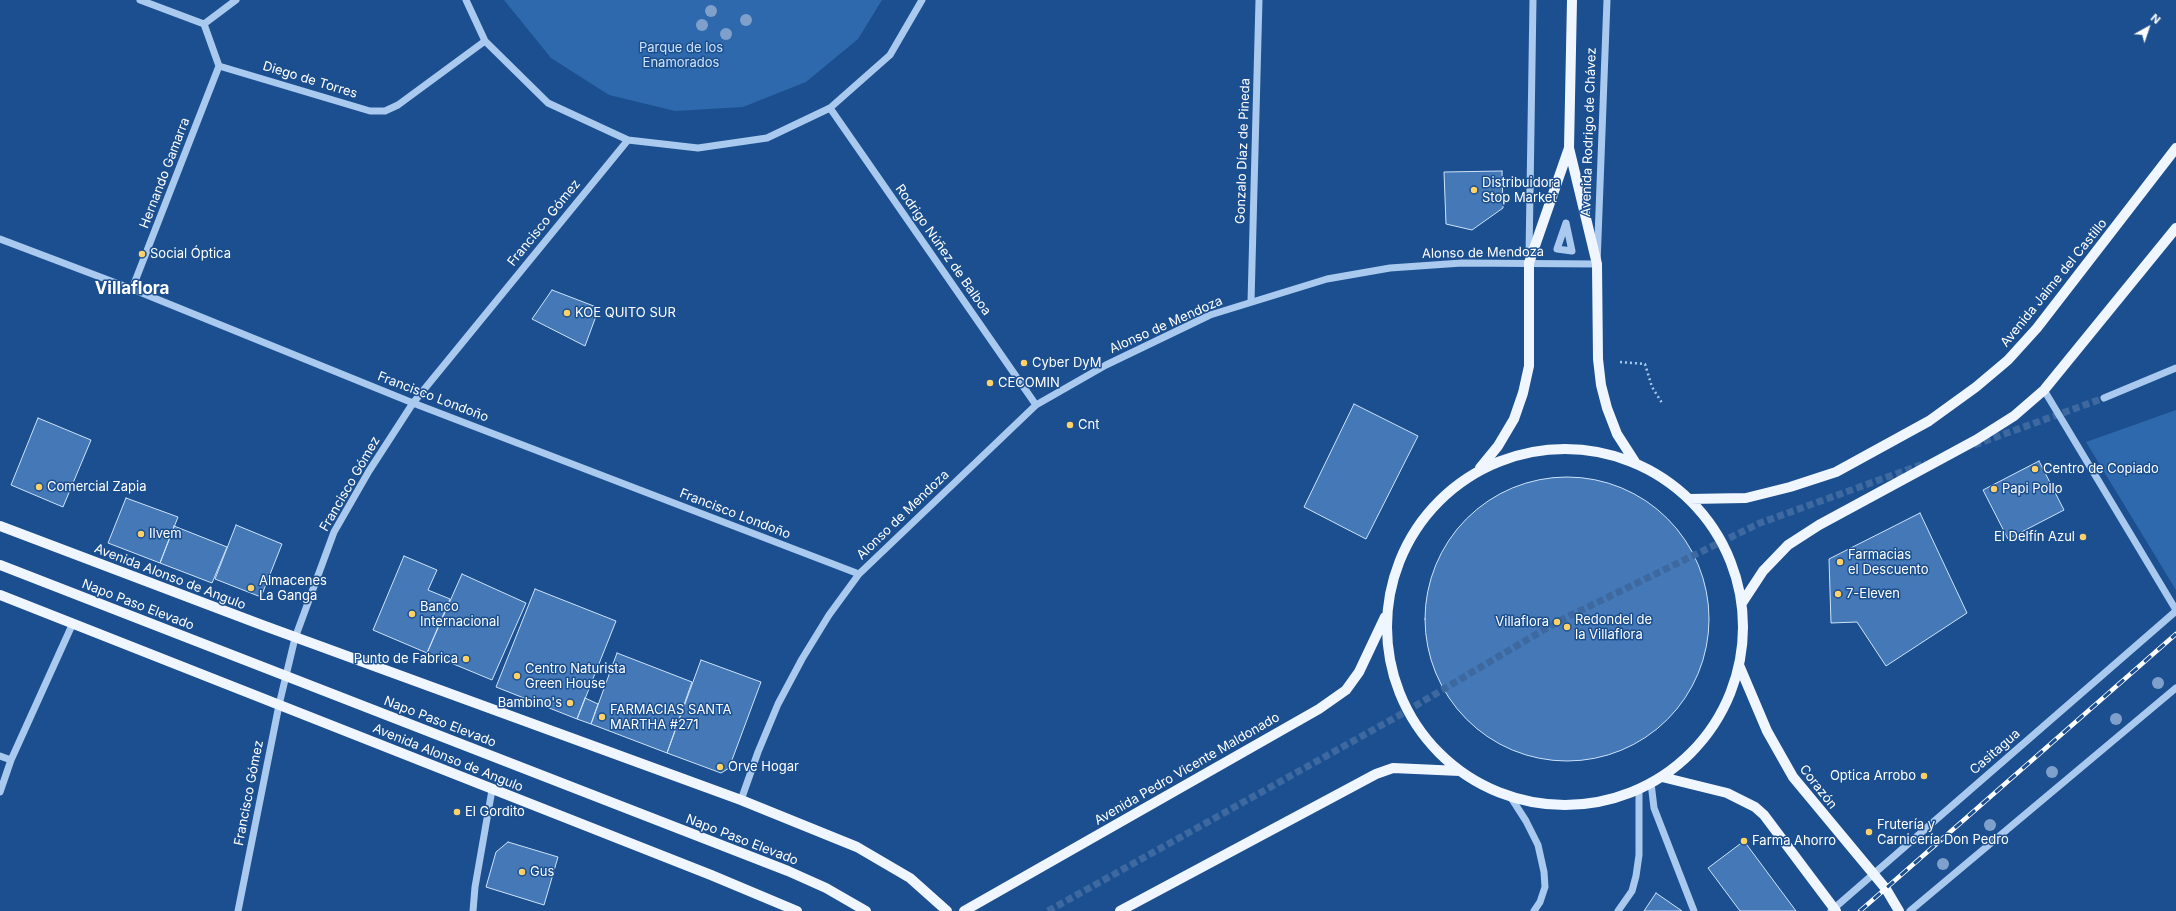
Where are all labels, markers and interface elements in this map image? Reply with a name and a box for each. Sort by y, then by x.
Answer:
north arrow [2128,8,2168,48]
text: N [2148,11,2163,27]
park label: Parque de los Enamorados [639,40,723,71]
street label: Avenida Rodrigo de Chávez [1578,47,1600,217]
street label: Diego de Torres [261,58,359,102]
street label: Gonzalo Díaz de Pineda [1233,78,1253,224]
street label: Hernando Gamarra [137,115,193,231]
place label: Distribuidora Stop Market [1482,175,1561,206]
street label: Francisco Gómez [504,177,584,269]
street label: Rodrigo Núñez de Balboa [892,182,994,318]
marker: Distribuidora Stop Market [1469,185,1479,195]
street label: Avenida Jaime del Castillo [1997,216,2111,350]
street label: Alonso de Mendoza [1422,244,1544,262]
place label: Social Óptica [150,246,231,262]
marker: Social Óptica [137,249,147,259]
district label: Villaflora [95,279,169,299]
street label: Alonso de Mendoza [1107,293,1225,357]
place label: KOE QUITO SUR [575,305,676,321]
marker: KOE QUITO SUR [562,308,572,318]
place label: Cyber DyM [1032,355,1101,371]
marker: Cyber DyM [1019,358,1029,368]
street label: Francisco Londoño [375,369,491,425]
place label: CECOMIN [998,375,1060,391]
marker: CECOMIN [985,378,995,388]
place label: Cnt [1078,417,1099,433]
marker: Cnt [1065,420,1075,430]
street label: Francisco Gómez [317,434,383,534]
place label: Centro de Copiado [2043,461,2159,477]
marker: Centro de Copiado [2030,464,2040,474]
street label: Alonso de Mendoza [854,467,952,563]
place label: Comercial Zapia [47,479,146,495]
place label: Papi Pollo [2002,481,2062,497]
marker: Comercial Zapia [34,482,44,492]
marker: Papi Pollo [1989,484,1999,494]
street label: Francisco Londoño [677,486,793,542]
place label: Ilvem [149,526,182,542]
marker: Ilvem [136,529,146,539]
place label: El Delfín Azul [1994,529,2075,545]
marker: El Delfín Azul [2078,532,2088,542]
street label: Avenida Alonso de Angulo [92,541,248,613]
place label: Farmacias el Descuento [1848,547,1929,578]
marker: Farmacias el Descuento [1835,557,1845,567]
place label: Almacenes La Ganga [259,573,327,604]
street label: Napo Paso Elevado [80,576,196,634]
marker: Almacenes La Ganga [246,583,256,593]
place label: 7-Eleven [1846,586,1900,602]
marker: 7-Eleven [1833,589,1843,599]
place label: Banco Internacional [420,599,499,630]
marker: Banco Internacional [407,609,417,619]
place label: Redondel de la Villaflora [1575,612,1652,643]
place label: Villaflora [1495,614,1549,630]
marker: Villaflora [1552,617,1562,627]
marker: Redondel de la Villaflora [1562,622,1572,632]
place label: Punto de Fabrica [354,651,458,667]
marker: Punto de Fabrica [461,654,471,664]
place label: Centro Naturista Green House [525,661,626,692]
marker: Centro Naturista Green House [512,671,522,681]
street label: Napo Paso Elevado [382,693,498,751]
place label: Bambino's [498,695,562,711]
marker: Bambino's [565,698,575,708]
place label: FARMACIAS SANTA MARTHA #271 [610,702,731,733]
street label: Avenida Pedro Vicente Maldonado [1092,709,1282,829]
marker: FARMACIAS SANTA MARTHA #271 [597,712,607,722]
street label: Avenida Alonso de Angulo [371,721,525,795]
street label: Casitagua [1967,726,2023,778]
street label: Francisco Gómez [231,739,267,847]
place label: Orve Hogar [728,759,799,775]
marker: Orve Hogar [715,762,725,772]
street label: Corazón [1796,762,1840,812]
place label: Optica Arrobo [1830,768,1916,784]
marker: Optica Arrobo [1919,771,1929,781]
place label: El Gordito [465,804,525,820]
marker: El Gordito [452,807,462,817]
street label: Napo Paso Elevado [684,811,800,869]
place label: Frutería y Carnicería Don Pedro [1877,817,2009,848]
marker: Frutería y Carnicería Don Pedro [1864,827,1874,837]
place label: Farma Ahorro [1752,833,1836,849]
marker: Farma Ahorro [1739,836,1749,846]
place label: Gus [530,864,554,880]
marker: Gus [517,867,527,877]

